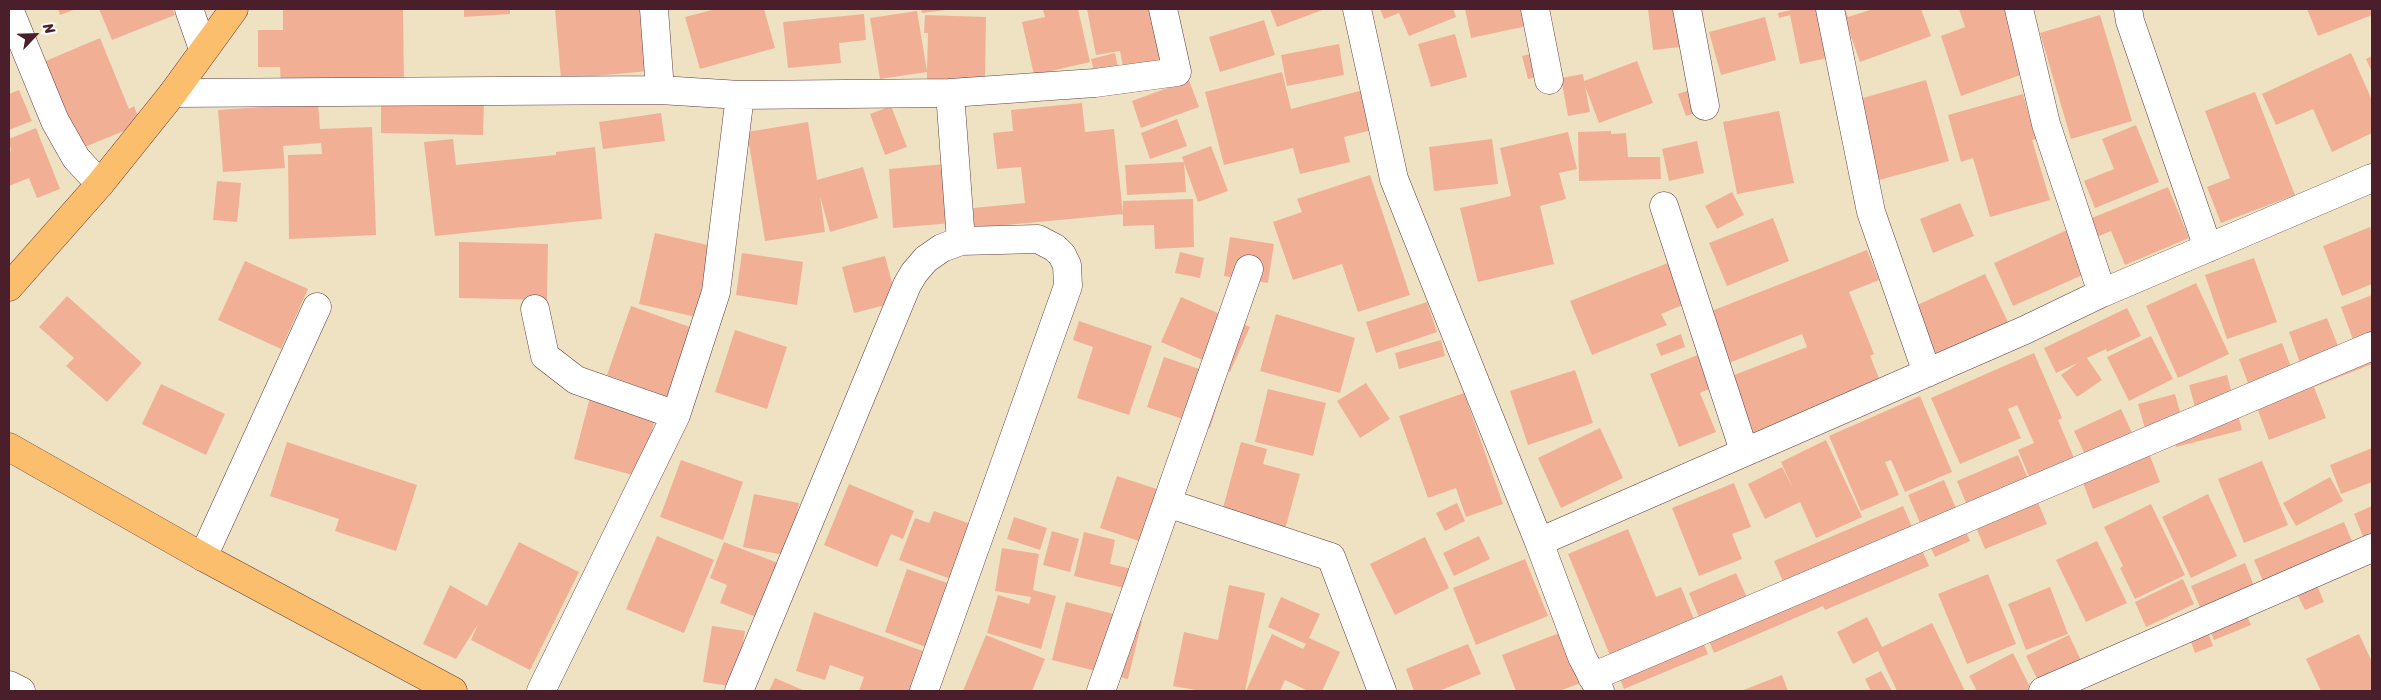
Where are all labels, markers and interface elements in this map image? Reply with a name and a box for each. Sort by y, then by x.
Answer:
north arrow [10,10,60,60]
text: N [36,19,63,38]

